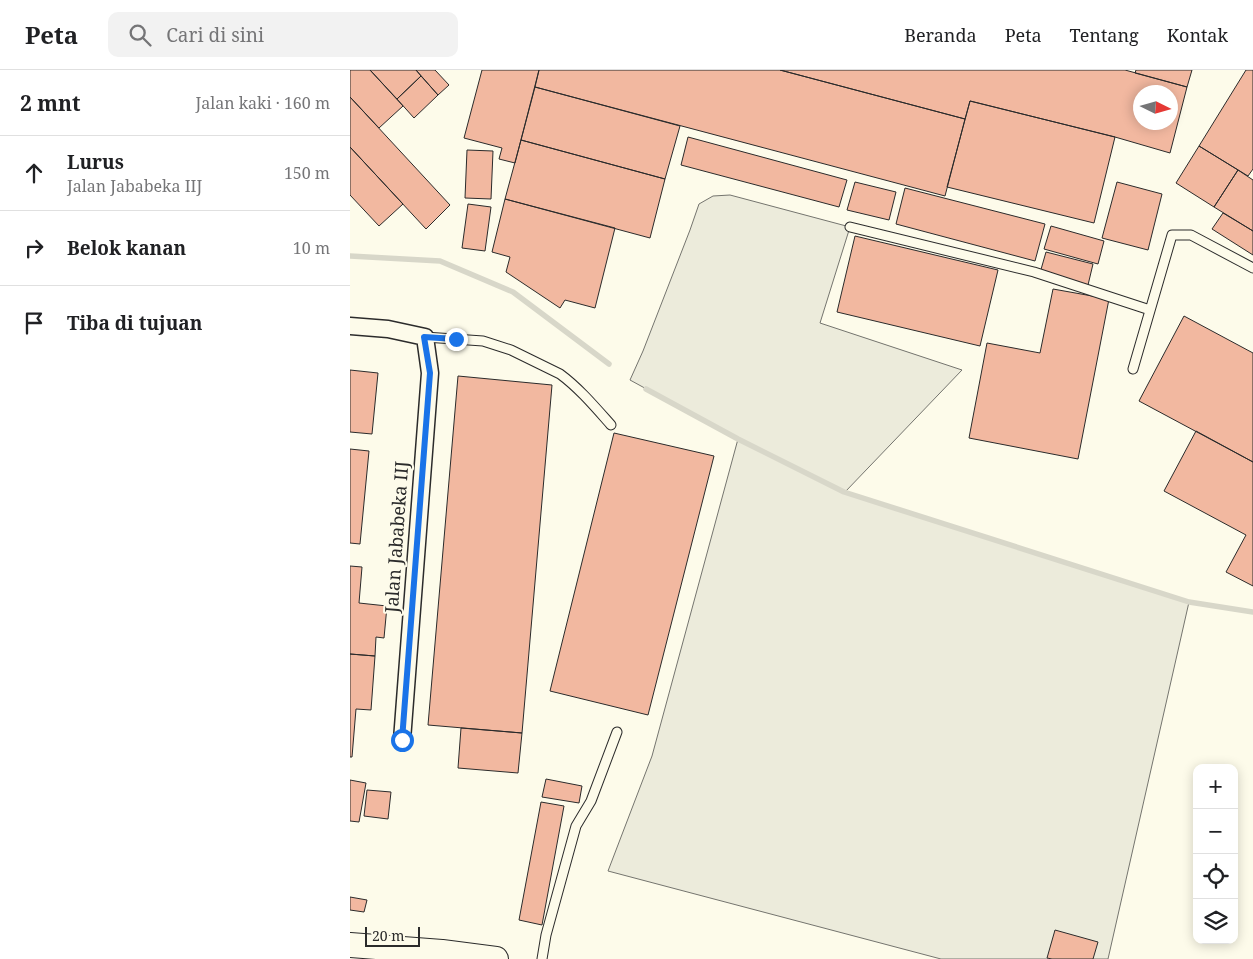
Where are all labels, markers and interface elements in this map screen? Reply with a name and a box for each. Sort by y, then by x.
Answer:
search box [108,12,458,57]
text: Peta [25,18,78,51]
icon: search [126,21,154,49]
text: Cari di sini [166,22,264,48]
text: Beranda [904,23,977,47]
text: Peta [1005,23,1042,47]
text: Tentang [1070,23,1139,47]
text: Kontak [1167,23,1228,47]
north arrow [1133,85,1178,130]
text: 2 mnt [20,89,81,117]
text: Jalan kaki · 160 m [196,92,330,114]
text: Lurus [67,149,124,175]
icon: ahead [20,159,48,187]
text: 150 m [284,162,330,184]
text: Jalan Jababeka IIJ [67,175,202,197]
icon: right [20,234,48,262]
text: Belok kanan [67,235,186,261]
text: 10 m [293,237,330,259]
icon: arrive [20,309,48,337]
text: Tiba di tujuan [67,310,202,336]
route end [445,328,468,351]
street label: Jalan Jababeka IIJ [379,460,413,615]
route start [391,729,414,752]
map controls [1193,764,1238,944]
button: + [1193,764,1238,809]
button: − [1193,809,1238,854]
button: locate [1193,854,1238,899]
button: layers [1193,899,1238,944]
scale bar [365,924,420,947]
text: 20 m [372,926,405,945]

